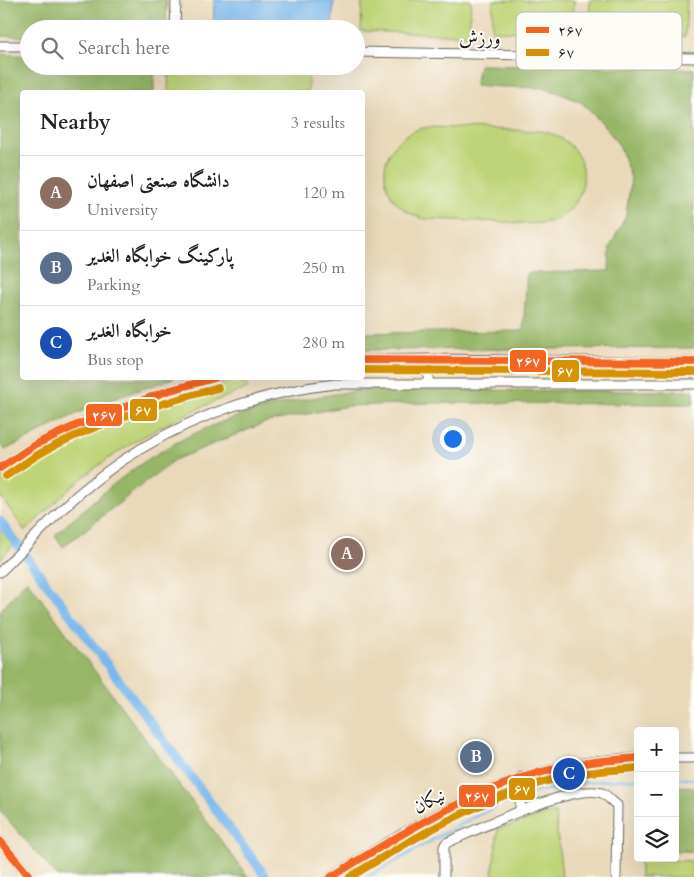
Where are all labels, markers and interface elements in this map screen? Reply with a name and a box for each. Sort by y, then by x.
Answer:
legend [516,12,682,70]
search box [20,20,365,75]
text: ۲۶۷ [558,21,583,40]
street label: ورزش [459,25,501,51]
icon: search [38,34,66,62]
text: Search here [78,35,170,61]
text: ۶۷ [558,43,574,62]
text: Nearby [40,108,111,137]
text: 3 results [291,112,345,134]
text: دانشگاه صنعتی اصفهان [87,168,230,194]
text: A [50,182,62,204]
text: 120 m [303,182,345,204]
text: University [87,199,158,221]
text: پارکینگ خوابگاه الغدیر [87,243,233,269]
text: B [50,257,62,279]
text: 250 m [303,257,345,279]
text: Parking [87,274,140,296]
text: خوابگاه الغدیر [87,318,172,344]
text: C [50,332,62,354]
text: 280 m [303,332,345,354]
text: Bus stop [87,349,144,371]
line badge: ۲۶۷ [509,349,547,373]
text: ۲۶۷ [516,352,540,371]
line badge: ۶۷ [551,359,580,383]
text: ۶۷ [557,362,573,381]
line badge: ۶۷ [129,398,158,422]
text: ۶۷ [135,401,151,420]
line badge: ۲۶۷ [85,403,123,427]
text: ۲۶۷ [92,406,116,425]
your location [440,426,466,452]
pin: A [331,535,363,573]
map controls [634,727,679,862]
button: + [634,727,679,772]
pin: B [460,738,492,776]
pin: C [553,755,585,793]
button: − [634,772,679,817]
line badge: ۶۷ [508,777,536,801]
text: ۶۷ [514,780,530,799]
street label: نیکان [408,782,450,820]
line badge: ۲۶۷ [458,784,496,808]
text: ۲۶۷ [465,787,489,806]
button: layers [634,817,679,862]

